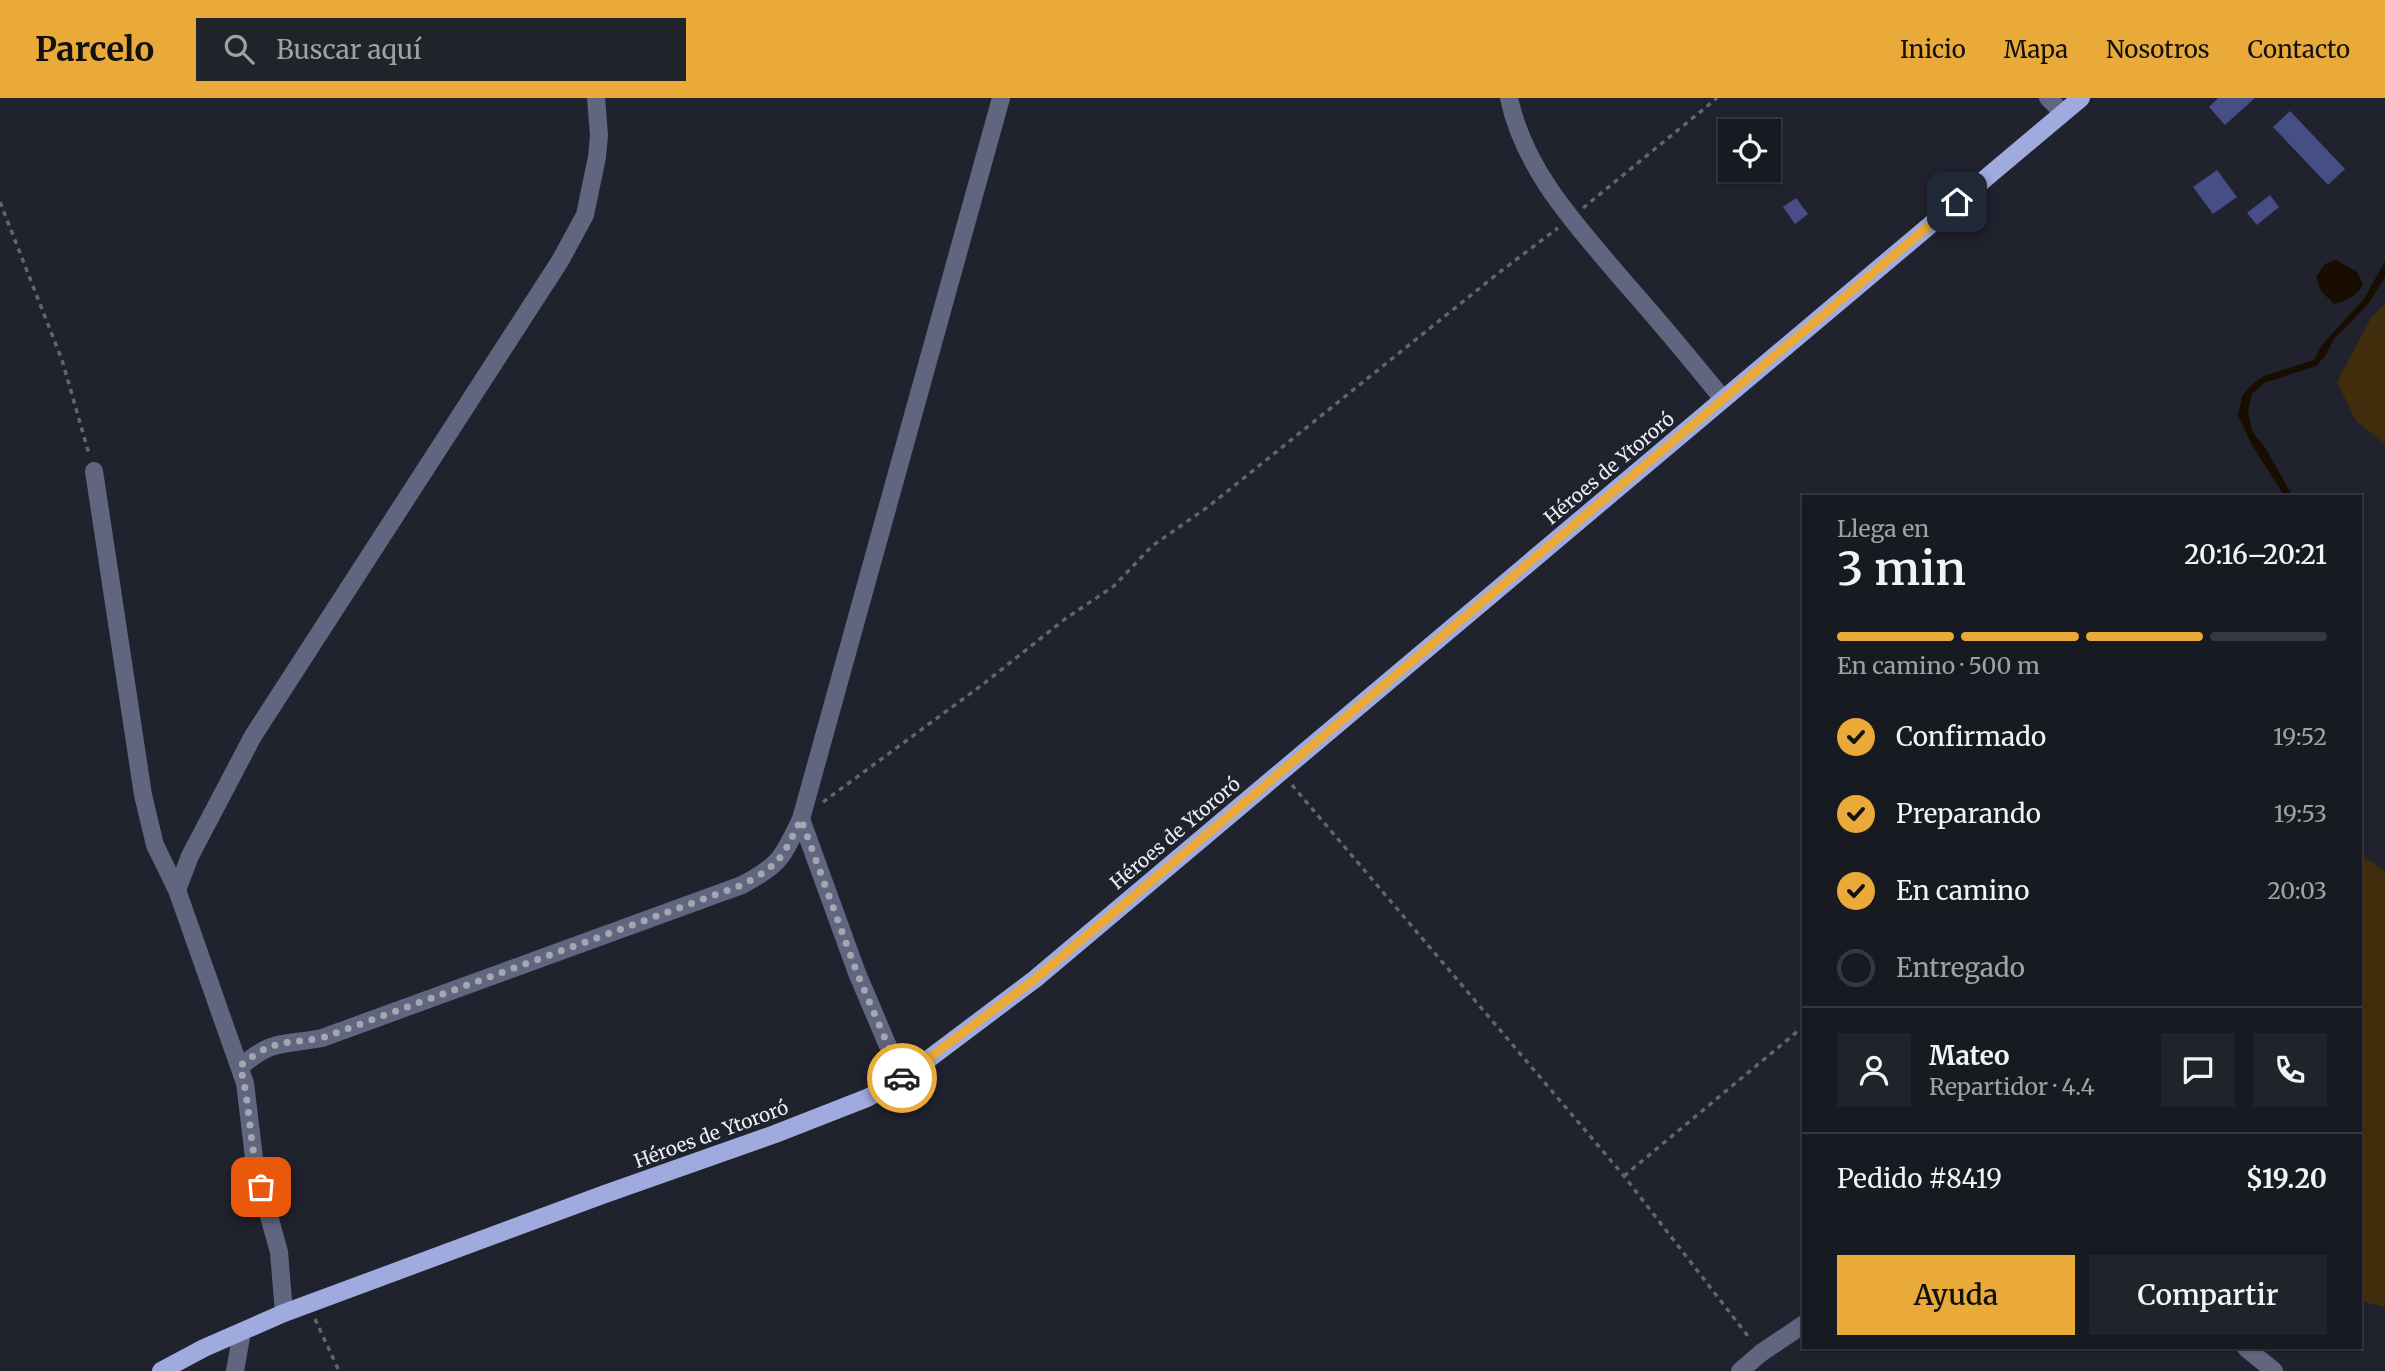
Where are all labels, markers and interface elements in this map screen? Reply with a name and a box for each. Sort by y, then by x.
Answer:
search box [196,18,686,81]
text: Parcelo [35,29,154,70]
icon: search [220,30,258,68]
text: Buscar aquí [276,33,422,66]
text: Inicio [1900,34,1966,65]
text: Mapa [2004,34,2068,65]
text: Nosotros [2106,34,2210,65]
text: Contacto [2248,34,2350,65]
map controls [1718,119,1781,182]
button: locate [1718,119,1781,182]
pin [1927,172,1987,232]
icon: home [1938,183,1976,221]
street label: Héroes de Ytororó [1539,407,1679,529]
text: Llega en [1837,514,1929,543]
text: 20:16–20:21 [2184,538,2327,571]
text: 3 min [1837,540,1966,598]
text: En camino · 500 m [1837,651,2040,680]
icon: check [1837,718,1875,756]
text: Confirmado [1896,720,2046,753]
text: 19:52 [2273,722,2327,751]
street label: Héroes de Ytororó [1105,772,1245,894]
icon: check [1837,795,1875,833]
text: Preparando [1896,797,2041,830]
text: 19:53 [2274,799,2327,828]
icon: check [1837,872,1875,910]
text: En camino [1896,874,2029,907]
text: 20:03 [2267,876,2327,905]
text: Entregado [1896,951,2025,984]
button: person [1837,1033,1911,1107]
button: chat [2161,1033,2235,1107]
button: phone [2253,1033,2327,1107]
text: Mateo [1929,1039,2010,1072]
courier [867,1043,937,1113]
icon: car [883,1059,921,1097]
text: Repartidor · 4.4 [1929,1072,2095,1101]
street label: Héroes de Ytororó [631,1095,791,1173]
pin [231,1157,291,1217]
text: Pedido #8419 [1837,1162,2002,1195]
text: $19.20 [2246,1162,2327,1195]
icon: bag [242,1168,280,1206]
button: Ayuda [1837,1255,2075,1335]
button: Compartir [2089,1255,2327,1335]

